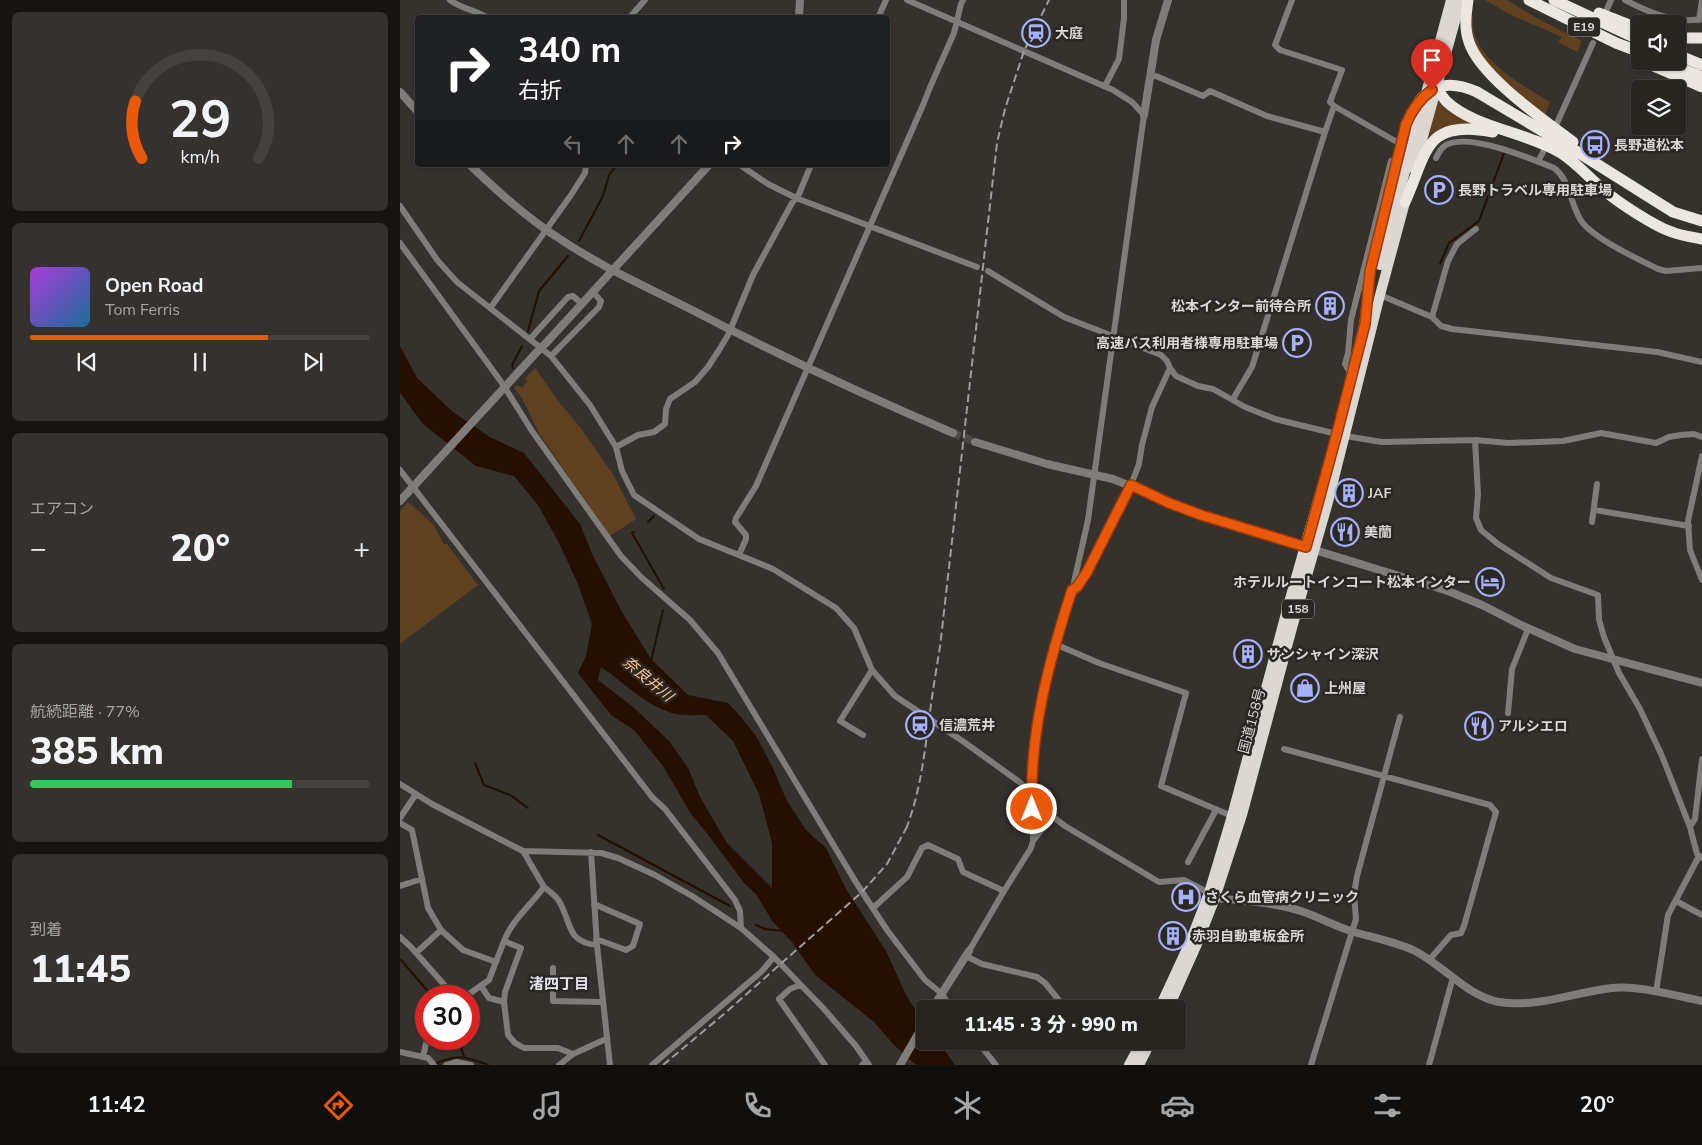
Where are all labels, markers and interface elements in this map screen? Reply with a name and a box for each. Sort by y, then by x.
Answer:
map controls [1631,15,1686,135]
button: sound [1631,15,1686,70]
station icon: 大庭 [1021,18,1051,48]
road number: E19 [1568,18,1600,36]
place label: 大庭 [1055,24,1083,43]
text: 340 m [518,27,621,74]
icon: right [435,35,500,100]
pin [1411,39,1453,90]
icon: arrive [1418,46,1446,74]
text: 右折 [518,76,562,106]
button: layers [1631,80,1686,135]
text: 29 [169,84,231,155]
icon: left [559,130,587,158]
icon: ahead [612,130,640,158]
icon: ahead [665,130,693,158]
icon: right [718,130,746,158]
bus stop icon: 長野道松本 [1580,130,1610,160]
place label: 長野道松本 [1614,136,1684,155]
text: km/h [180,145,220,169]
parking icon: 長野トラベル専用駐車場 [1424,175,1454,205]
place label: 長野トラベル専用駐車場 [1458,181,1612,200]
text: Open Road [105,273,203,299]
building icon: 松本インター前待合所 [1315,291,1345,321]
place label: 松本インター前待合所 [1171,297,1311,316]
text: Tom Ferris [105,299,180,321]
parking icon: 高速バス利用者様専用駐車場 [1282,328,1312,358]
place label: 高速バス利用者様専用駐車場 [1096,334,1278,353]
icon: previous [73,348,101,376]
icon: pause [186,348,214,376]
icon: next [299,348,327,376]
building icon: JAF [1334,478,1364,508]
place label: JAF [1367,484,1391,503]
text: エアコン [30,498,94,520]
restaurant icon: 美蘭 [1330,517,1360,547]
text: 20° [170,523,230,574]
place label: 美蘭 [1364,523,1392,542]
text: − [30,530,47,568]
text: + [353,530,370,568]
hotel icon: ホテルルートインコート松本インター [1475,567,1505,597]
place label: ホテルルートインコート松本インター [1233,573,1471,592]
road number: 158 [1282,600,1314,618]
building icon: サンシャイン深沢 [1233,639,1263,669]
place label: サンシャイン深沢 [1267,645,1379,664]
water label: 奈良井川 [619,652,679,707]
shop icon: 上州屋 [1290,673,1320,703]
place label: 上州屋 [1324,679,1366,698]
street label: 国道158号 [1234,686,1270,756]
text: 航続距離 · 77% [30,701,140,723]
station icon: 信濃荒井 [905,710,935,740]
restaurant icon: アルシエロ [1464,711,1494,741]
place label: 信濃荒井 [939,716,995,735]
place label: アルシエロ [1498,717,1568,736]
text: 385 km [30,726,164,777]
position arrow [1005,782,1057,834]
hospital icon: さくら血管病クリニック [1171,882,1201,912]
place label: さくら血管病クリニック [1205,888,1359,907]
text: 到着 [30,919,62,941]
building icon: 赤羽自動車板金所 [1158,921,1188,951]
place label: 赤羽自動車板金所 [1192,927,1304,946]
text: 11:45 [30,944,131,995]
district label: 渚四丁目 [529,974,589,994]
speed limit sign: 30 [415,985,480,1050]
text: 11:45 · 3 分 · 990 m [964,1012,1138,1038]
icon: directions [321,1088,356,1123]
icon: music [530,1088,565,1123]
icon: phone [740,1088,775,1123]
icon: climate [950,1088,985,1123]
icon: car [1160,1088,1195,1123]
icon: filters [1370,1088,1405,1123]
text: 11:42 [87,1090,146,1120]
text: 20° [1580,1090,1614,1120]

